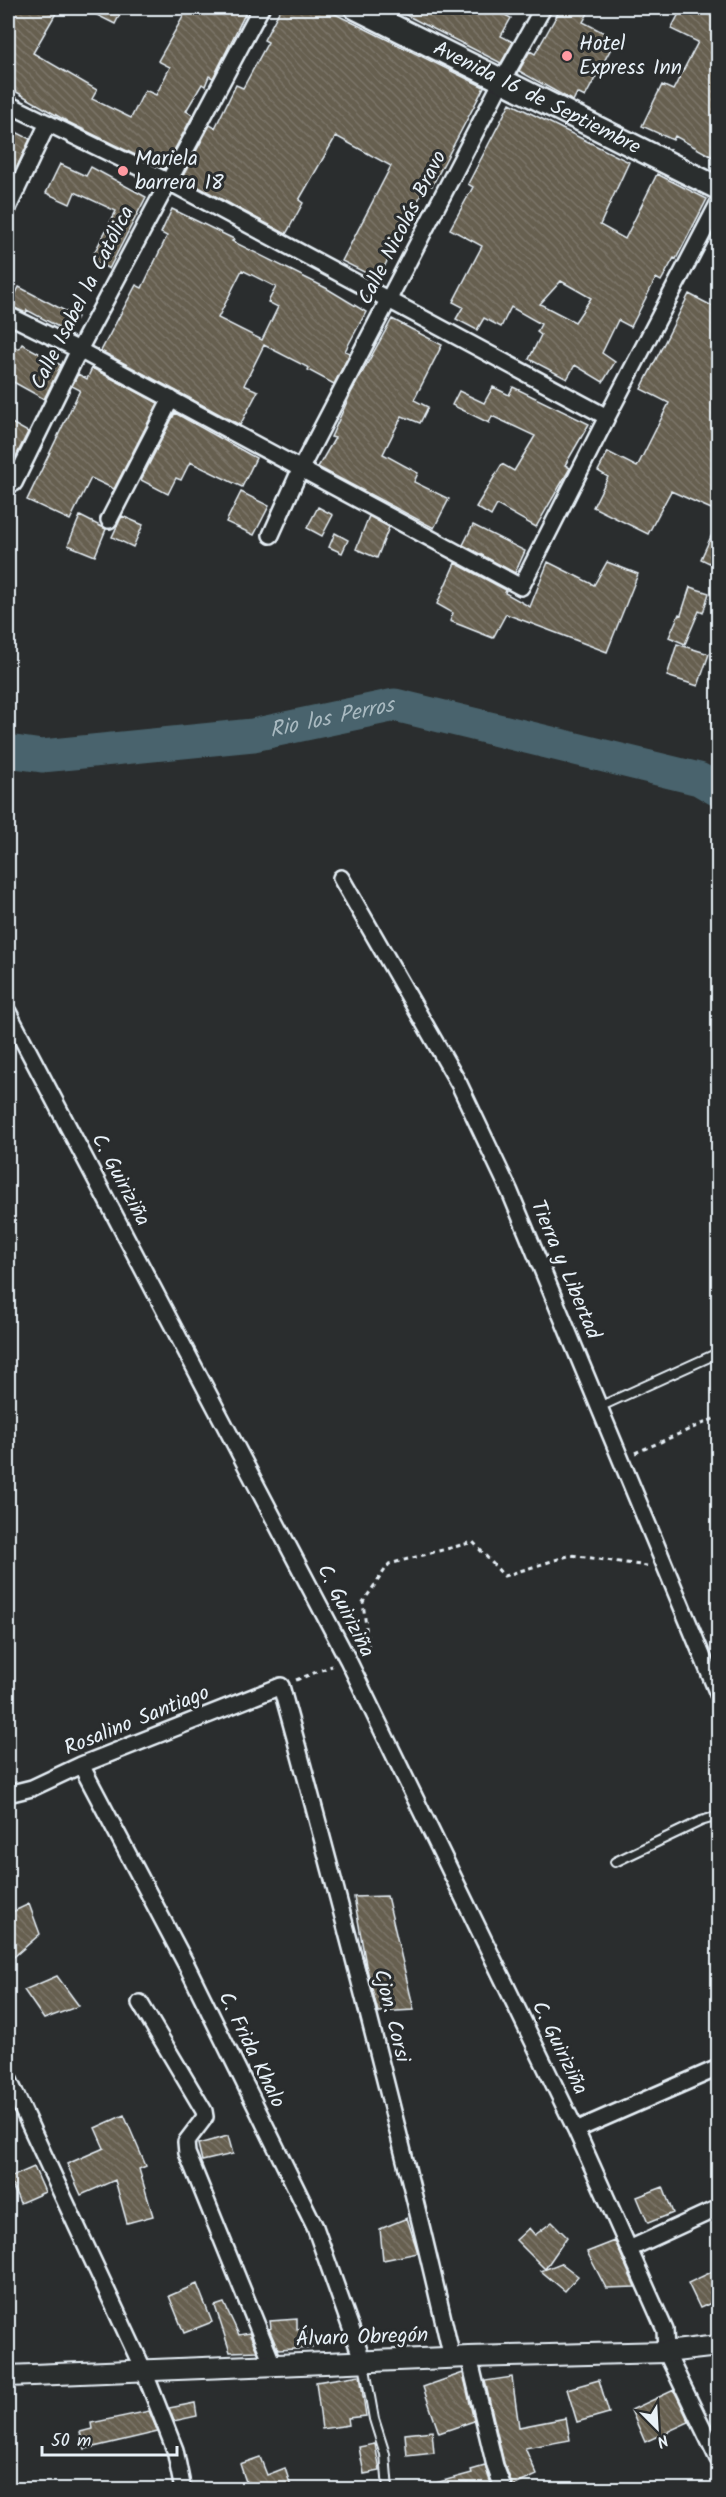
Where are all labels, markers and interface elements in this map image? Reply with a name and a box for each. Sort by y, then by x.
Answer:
place label: Hotel Express Inn [579,28,682,85]
street label: Avenida 16 de Septiembre [427,32,647,164]
marker: Hotel Express Inn [560,49,574,63]
place label: Mariela barrera 18 [135,143,224,200]
street label: Calle Nicolás Bravo [350,145,456,311]
marker: Mariela barrera 18 [116,164,130,178]
street label: Calle Isabel la Católica [22,200,144,396]
water label: Rio los Perros [266,688,400,749]
street label: C. Guiriziña [82,1128,158,1232]
street label: Tierra y Libertad [521,1195,609,1345]
street label: C. Guiriziña [307,1558,383,1664]
street label: Rosalino Santiago [59,1677,215,1765]
street label: Cjon. Corsi [363,1966,419,2067]
street label: C. Frida Khalo [209,1986,293,2114]
street label: C. Guiriziña [522,1995,596,2101]
street label: Álvaro Obregón [295,2319,429,2357]
north arrow [627,2398,687,2458]
scale bar [42,2419,177,2457]
text: 50 m [51,2427,91,2456]
text: N [653,2427,672,2454]

